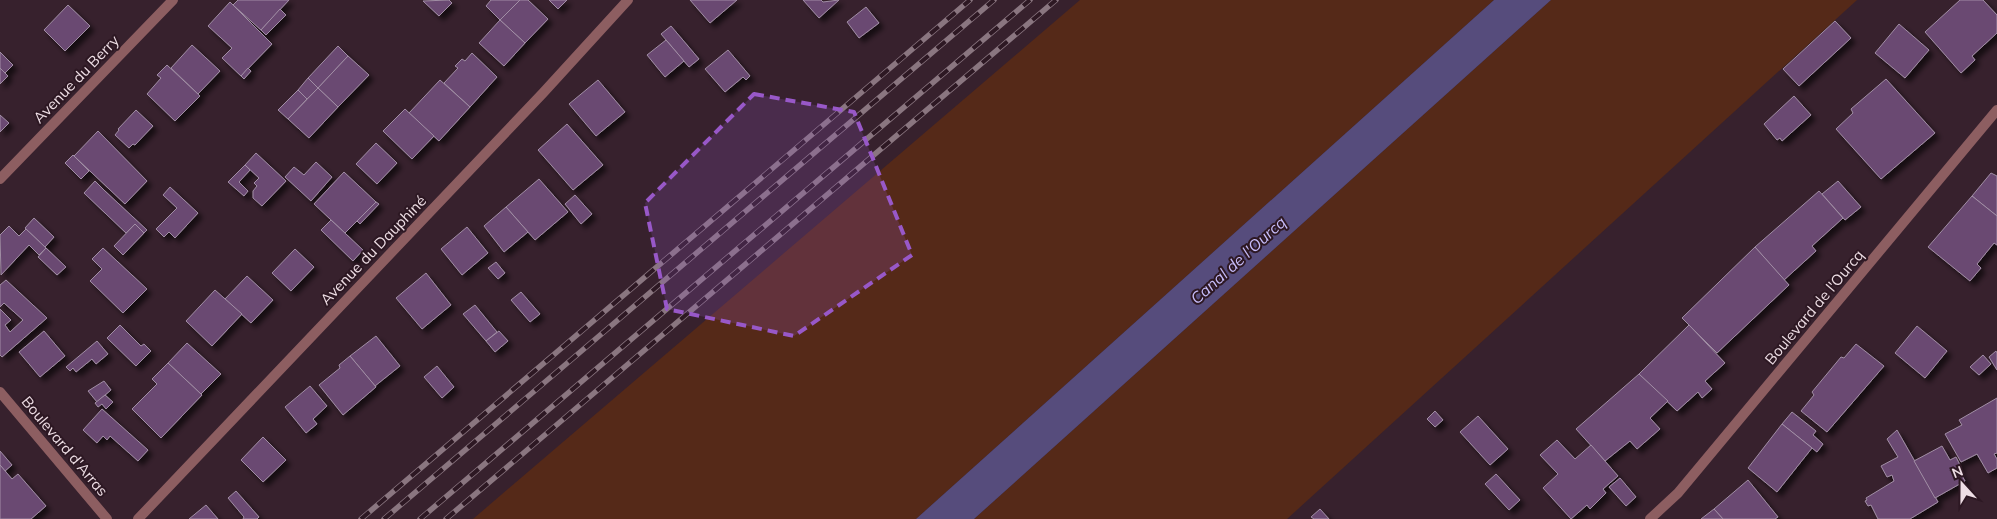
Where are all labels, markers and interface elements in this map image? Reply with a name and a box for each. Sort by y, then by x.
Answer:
street label: Avenue du Berry [29,31,123,127]
street label: Avenue du Dauphiné [316,191,430,309]
water label: Canal de l'Ourcq [1186,212,1290,308]
street label: Boulevard de l'Ourcq [1760,246,1868,368]
street label: Boulevard d'Arras [18,392,112,500]
north arrow [1937,459,1987,509]
text: N [1949,462,1966,482]

